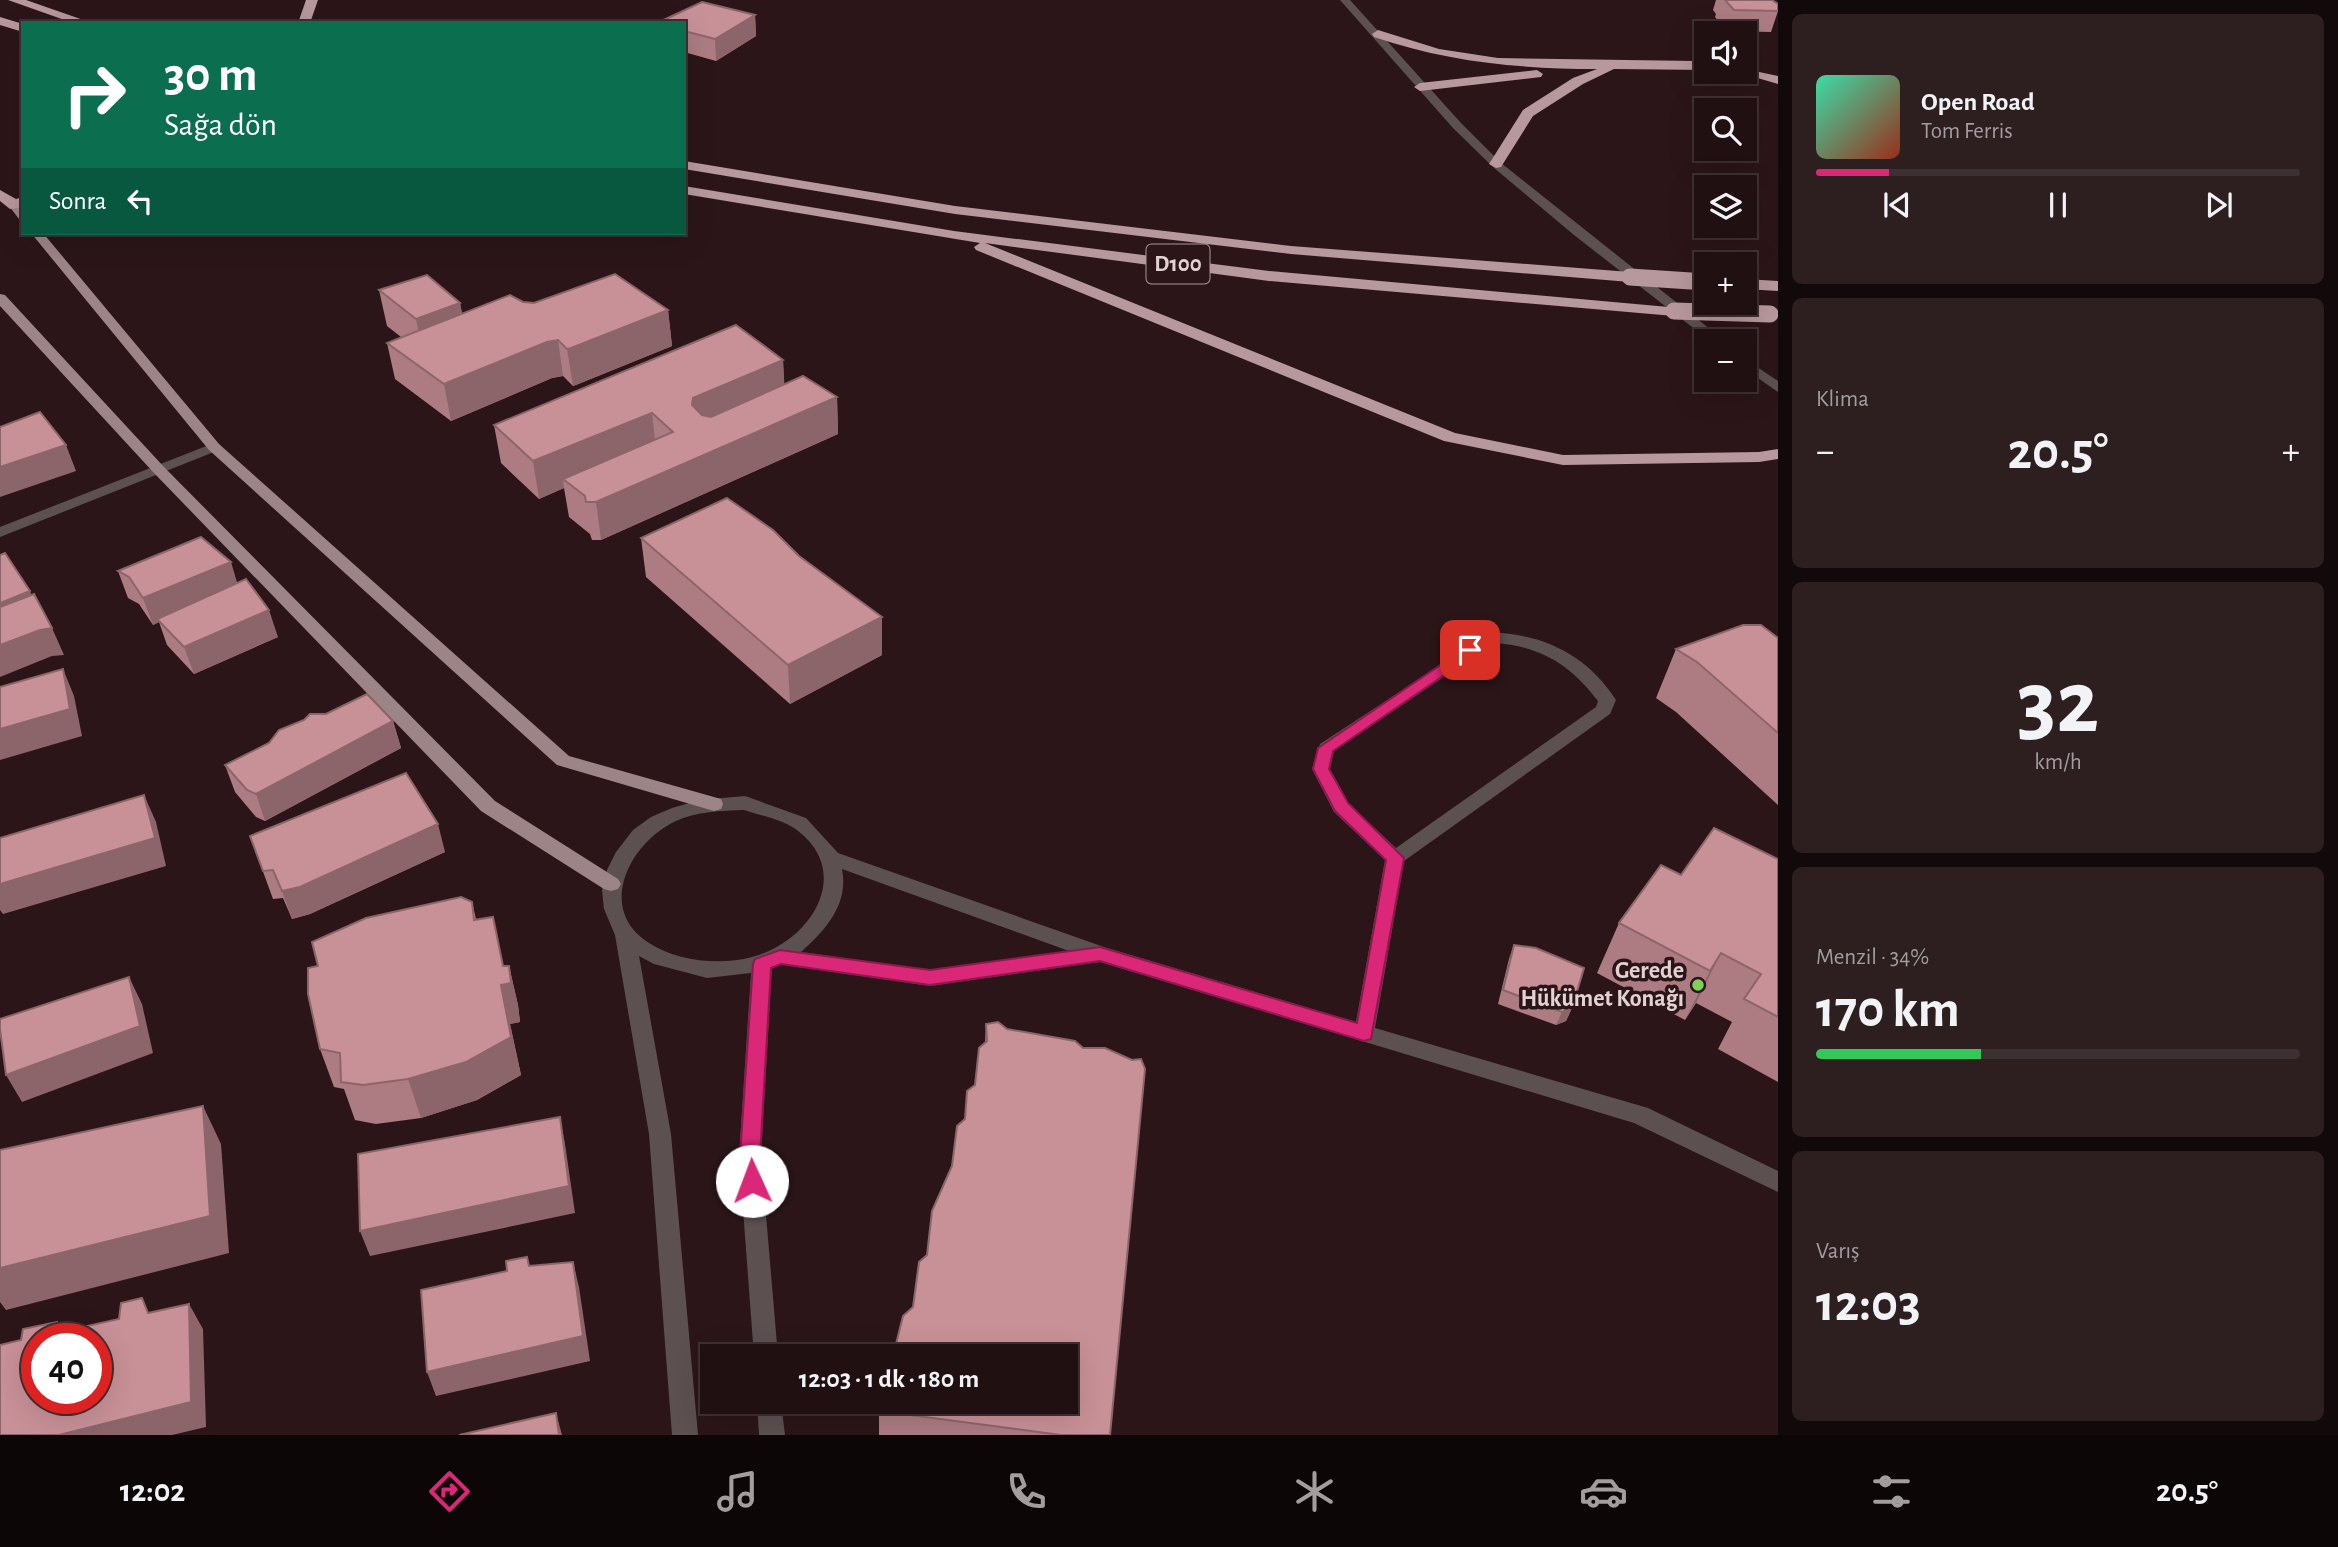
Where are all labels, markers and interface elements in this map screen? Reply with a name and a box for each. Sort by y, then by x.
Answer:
map controls [1694,21,1757,392]
button: sound [1694,21,1757,84]
icon: right [49,49,140,140]
text: 30 m [164,51,258,100]
text: Open Road [1921,89,2035,115]
button: search [1694,98,1757,161]
text: Sağa dön [164,109,277,141]
text: Tom Ferris [1921,120,2013,143]
button: layers [1694,175,1757,238]
icon: left [121,182,159,220]
icon: previous [1878,186,1916,224]
icon: pause [2039,186,2077,224]
icon: next [2200,186,2238,224]
text: Sonra [49,188,107,214]
road number: D100 [1146,244,1210,284]
button: + [1694,252,1757,315]
button: − [1694,329,1757,392]
text: Klima [1816,388,1869,411]
text: 20.5° [2007,426,2109,478]
text: − [1816,433,1834,471]
text: + [2282,433,2300,471]
pin [1440,620,1500,680]
icon: arrive [1451,631,1489,669]
text: 32 [2017,658,2099,749]
text: km/h [2034,751,2082,774]
text: Menzil · 34% [1816,946,1929,969]
place label: Gerede Hükümet Konağı [1521,959,1684,1011]
marker: Gerede Hükümet Konağı [1690,977,1706,993]
text: 170 km [1816,984,1960,1036]
position arrow [715,1144,789,1218]
text: Varış [1816,1240,1860,1263]
text: 12:03 [1816,1278,1921,1330]
speed limit sign: 40 [21,1323,112,1414]
text: 12:03 · 1 dk · 180 m [799,1366,979,1392]
icon: directions [425,1467,474,1516]
icon: music [713,1467,762,1516]
icon: phone [1002,1467,1051,1516]
icon: climate [1290,1467,1339,1516]
icon: car [1579,1467,1628,1516]
icon: filters [1867,1467,1916,1516]
text: 12:02 [120,1475,185,1507]
text: 20.5° [2156,1475,2218,1507]

